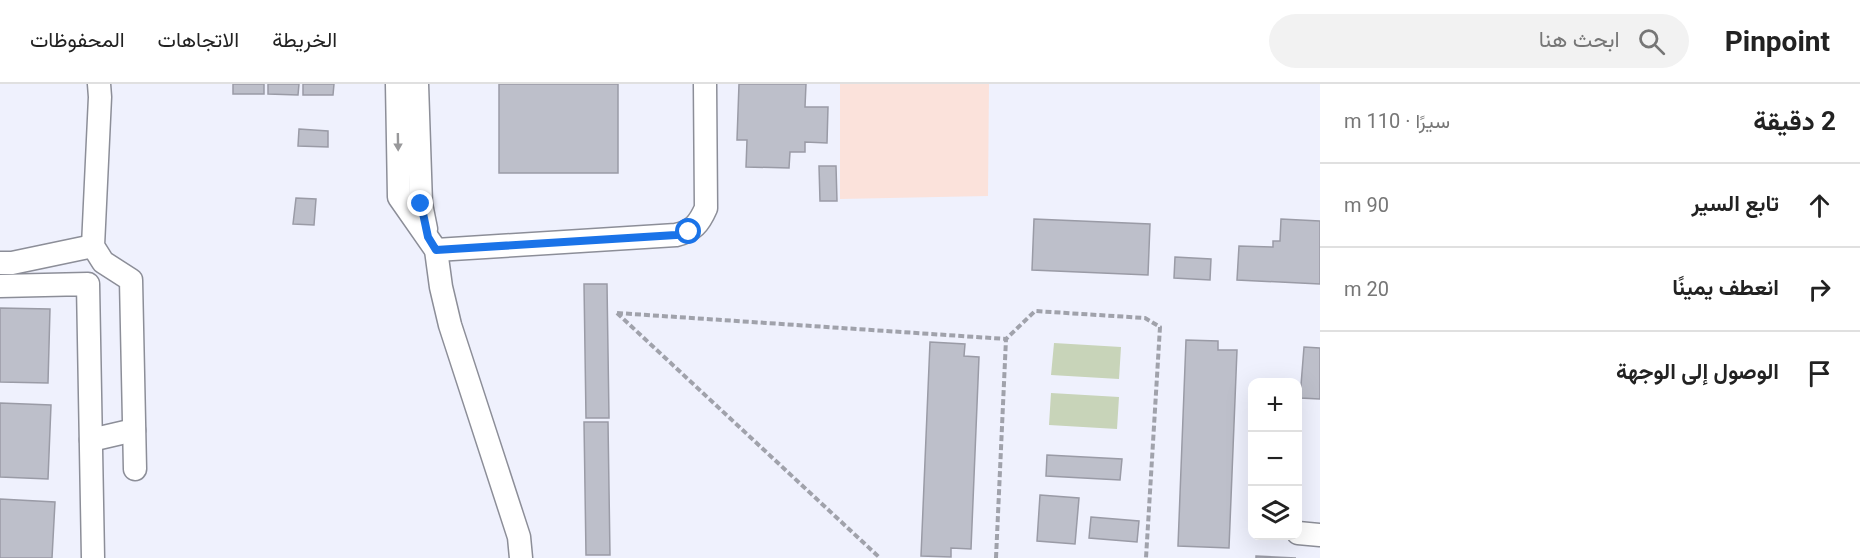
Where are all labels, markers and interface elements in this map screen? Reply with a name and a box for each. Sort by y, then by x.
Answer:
search box [1269,14,1689,68]
icon: search [1635,25,1668,58]
text: Pinpoint [1725,25,1830,58]
text: ابحث هنا [1539,27,1620,52]
text: المحفوظات [30,28,125,52]
text: الاتجاهات [158,28,239,52]
text: الخريطة [272,28,337,52]
text: 2 دقيقة [1753,106,1836,136]
text: سيرًا · 110 m [1344,109,1450,133]
one-way arrow [393,133,403,152]
icon: ahead [1803,189,1836,222]
route end [407,190,433,216]
text: تابع السير [1691,191,1779,216]
text: 90 m [1344,193,1389,217]
route start [675,218,701,244]
icon: right [1803,273,1836,306]
text: انعطف يمينًا [1672,275,1779,300]
text: 20 m [1344,277,1389,301]
icon: arrive [1803,357,1836,390]
text: الوصول إلى الوجهة [1616,359,1779,384]
map controls [1248,378,1302,540]
button: + [1248,378,1302,432]
button: − [1248,432,1302,486]
button: layers [1248,486,1302,540]

